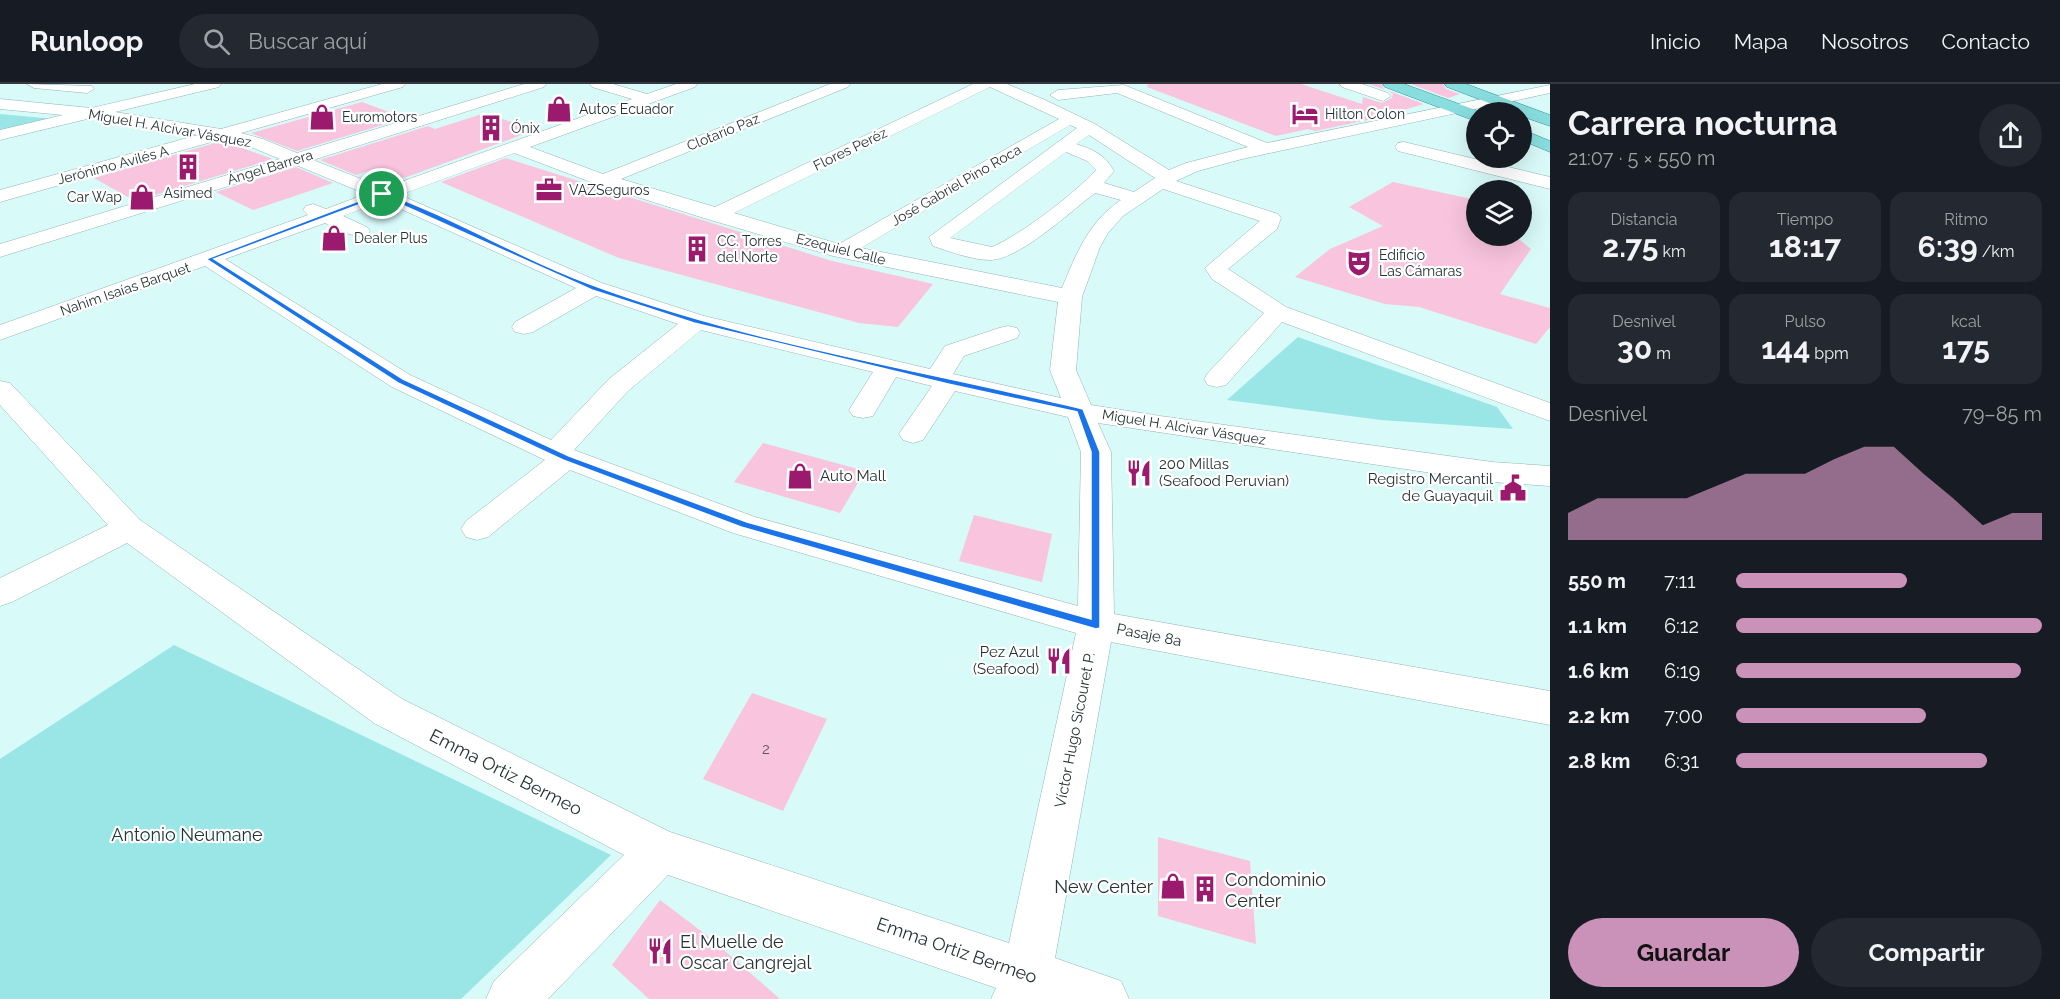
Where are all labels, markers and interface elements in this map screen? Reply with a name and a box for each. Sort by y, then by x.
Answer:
search box [179,14,599,68]
text: Runloop [30,25,143,58]
icon: search [200,25,233,58]
text: Buscar aquí [248,28,367,54]
text: Inicio [1650,29,1701,54]
text: Mapa [1734,29,1788,54]
text: Nosotros [1821,29,1909,54]
text: Contacto [1942,29,2030,54]
shop icon: Autos Ecuador [544,94,574,124]
hotel icon: Hilton Colon [1290,99,1320,129]
place label: Autos Ecuador [579,101,674,117]
shop icon: Euromotors [307,102,337,132]
map controls [1466,102,1532,246]
button: locate [1466,102,1532,168]
text: Carrera nocturna [1568,104,1837,143]
button: share [1979,104,2042,167]
street label: Miguel H. Alcívar Vásquez [87,106,253,150]
place label: Hilton Colon [1325,106,1405,122]
place label: Euromotors [342,109,418,125]
street label: Clotario Paz [684,110,762,154]
building icon: Ónix [476,113,506,143]
place label: Ónix [511,119,540,136]
street label: Flores Peréz [810,124,890,174]
street label: José Gabriel Pino Roca [888,141,1024,229]
street label: Jerónimo Avilés A [56,142,171,188]
street label: Ángel Barrera [225,145,315,188]
text: 21:07 · 5 × 550 m [1568,146,1715,170]
building icon: Asimed [173,152,203,182]
pin [356,168,407,219]
office icon: VAZSeguros [534,175,564,205]
icon: arrive [365,177,398,210]
button: layers [1466,180,1532,246]
shop icon: Car Wap [127,182,157,212]
place label: VAZSeguros [569,182,650,198]
place label: Asimed [164,185,212,201]
place label: Car Wap [67,189,122,205]
text: Distancia [1610,210,1678,229]
text: Tiempo [1777,210,1833,229]
text: Ritmo [1944,210,1988,229]
shop icon: Dealer Plus [319,223,349,253]
text: 2.75 [1602,229,1658,264]
text: 18:17 [1769,229,1841,264]
text: 6:39 [1918,229,1978,264]
place label: Dealer Plus [354,230,428,246]
street label: Ezequiel Calle [795,230,887,268]
place label: CC. Torres del Norte [717,233,782,265]
building icon: CC. Torres del Norte [682,234,712,264]
text: km [1658,242,1686,261]
text: /km [1978,242,2014,261]
place label: Edificio Las Cámaras [1379,247,1462,279]
theatre icon: Edificio Las Cámaras [1344,248,1374,278]
street label: Nahim Isaías Barquet [58,259,192,319]
text: Desnivel [1612,312,1676,331]
text: Pulso [1784,312,1826,331]
text: kcal [1951,312,1981,331]
text: 30 [1617,331,1652,366]
text: 144 [1761,331,1810,366]
text: 175 [1942,331,1990,366]
text: m [1652,344,1671,363]
text: bpm [1810,344,1849,363]
text: Desnivel [1568,402,1647,426]
text: 79–85 m [1962,402,2042,426]
street label: Miguel H. Alcívar Vásquez [1101,406,1267,448]
place label: 200 Millas (Seafood Peruvian) [1159,455,1289,490]
restaurant icon: 200 Millas (Seafood Peruvian) [1124,458,1154,488]
shop icon: Auto Mall [785,461,815,491]
place label: Auto Mall [820,467,887,485]
place label: Registro Mercantil de Guayaquil [1368,470,1494,505]
public building icon: Registro Mercantil de Guayaquil [1498,473,1528,503]
text: 550 m [1568,569,1626,593]
text: 7:11 [1664,569,1696,593]
text: 1.1 km [1568,614,1627,638]
text: 6:12 [1664,614,1699,638]
street label: Pasaje 8a [1115,620,1183,650]
place label: Pez Azul (Seafood) [973,643,1040,678]
restaurant icon: Pez Azul (Seafood) [1044,646,1074,676]
street label: Víctor Hugo Sicouret P. [1051,651,1099,809]
text: 1.6 km [1568,659,1629,683]
text: 6:19 [1664,659,1700,683]
text: 2.2 km [1568,704,1630,728]
text: 7:00 [1664,704,1703,728]
street label: Emma Ortiz Bermeo [426,724,586,820]
house number: 2 [762,740,770,758]
text: 2.8 km [1568,749,1630,773]
text: 6:31 [1664,749,1699,773]
park label: Antonio Neumane [111,824,263,845]
place label: Condominio Center [1225,869,1326,911]
shop icon: New Center [1158,871,1188,901]
building icon: Condominio Center [1190,874,1220,904]
place label: New Center [1054,876,1154,897]
street label: Emma Ortiz Bermeo [874,913,1040,987]
button: Guardar [1568,918,1799,987]
button: Compartir [1811,918,2042,987]
place label: El Muelle de Oscar Cangrejal [680,931,812,973]
restaurant icon: El Muelle de Oscar Cangrejal [645,936,675,966]

